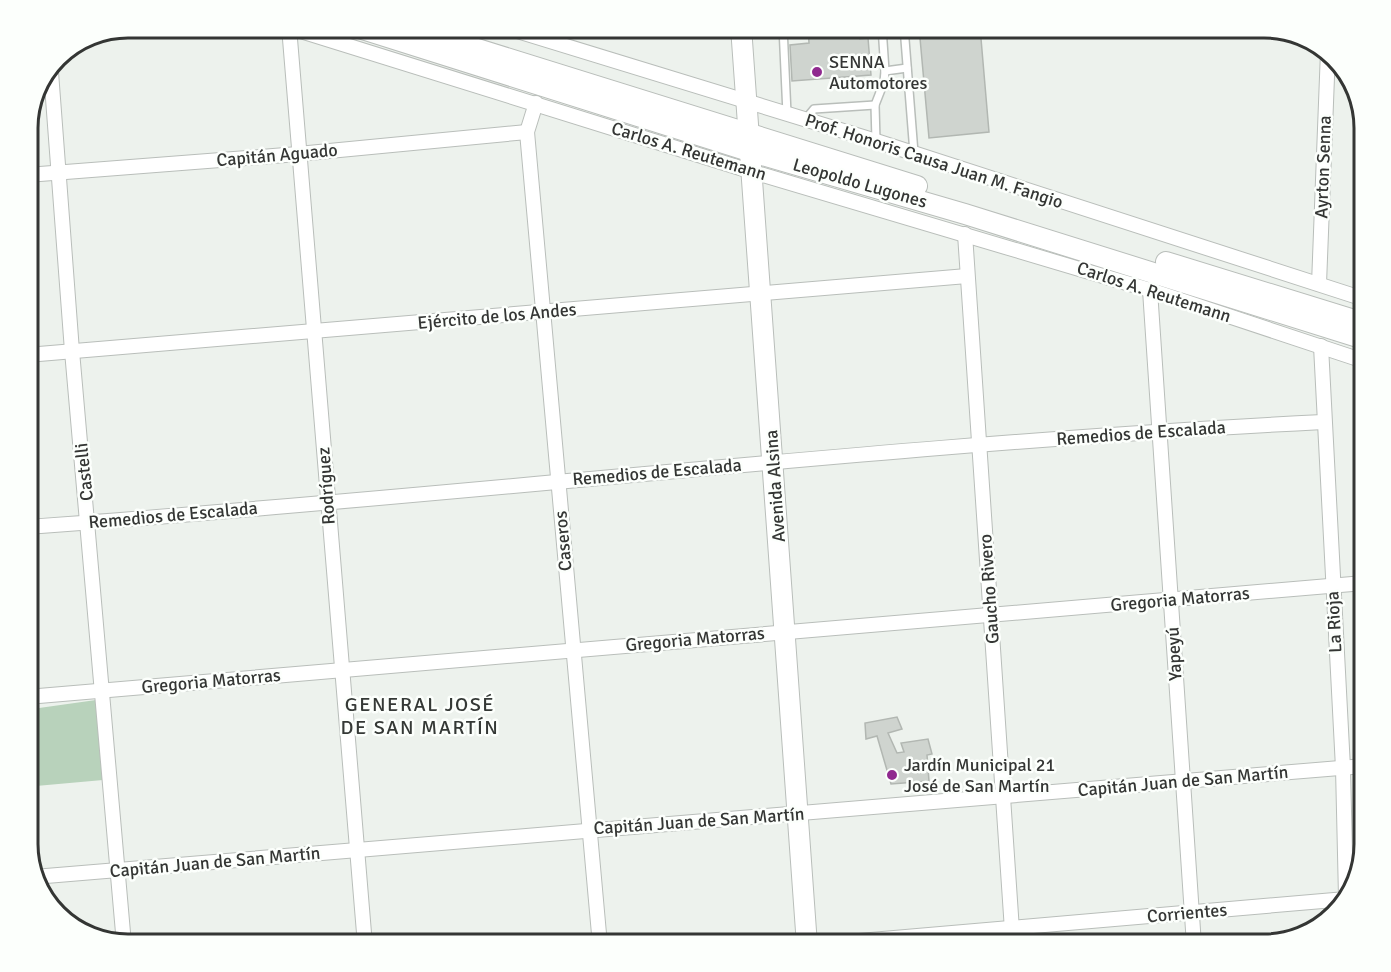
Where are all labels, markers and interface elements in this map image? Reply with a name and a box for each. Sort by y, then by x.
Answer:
place label: SENNA Automotores [829,51,927,94]
marker: SENNA Automotores [810,65,824,79]
street label: Prof. Honoris Causa Juan M. Fangio [802,109,1066,213]
street label: Ayrton Senna [1310,115,1336,219]
street label: Carlos A. Reutemann [609,117,769,185]
street label: Capitán Aguado [215,139,339,171]
street label: Leopoldo Lugones [790,153,930,213]
street label: Carlos A. Reutemann [1074,257,1234,327]
street label: Ejército de los Andes [417,298,578,334]
street label: Remedios de Escalada [1056,416,1226,450]
street label: Avenida Alsina [760,429,790,543]
street label: Castelli [70,442,98,502]
street label: Rodríguez [312,447,340,525]
street label: Remedios de Escalada [572,454,742,490]
street label: Remedios de Escalada [88,497,258,533]
street label: Caseros [549,510,577,572]
street label: Gaucho Rivero [974,533,1004,645]
street label: Gregoria Matorras [1109,582,1251,616]
street label: La Rioja [1321,591,1347,653]
street label: Gregoria Matorras [624,622,766,656]
street label: Yapeyú [1162,626,1186,682]
street label: Gregoria Matorras [140,664,282,698]
district label: GENERAL JOSÉ DE SAN MARTÍN [341,692,499,740]
place label: Jardín Municipal 21 José de San Martín [904,754,1055,797]
street label: Capitán Juan de San Martín [1077,761,1289,801]
marker: Jardín Municipal 21 José de San Martín [885,768,899,782]
street label: Capitán Juan de San Martín [593,803,805,839]
street label: Capitán Juan de San Martín [109,842,321,882]
street label: Corrientes [1146,899,1228,927]

